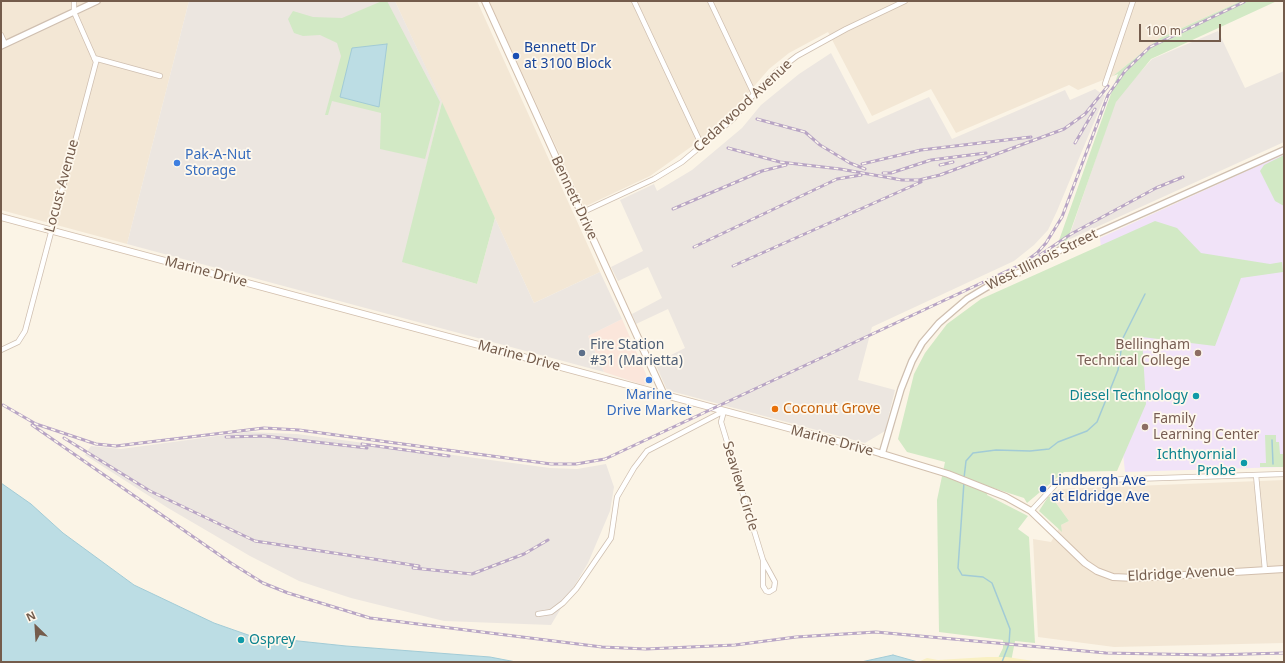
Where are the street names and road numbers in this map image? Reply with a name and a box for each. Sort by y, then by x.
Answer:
street label: Cedarwood Avenue [690,56,796,156]
street label: Locust Avenue [41,138,83,234]
street label: Bennett Drive [547,153,601,243]
street label: West Illinois Street [984,226,1100,294]
street label: Marine Drive [163,253,249,291]
street label: Marine Drive [476,337,562,375]
street label: Marine Drive [789,422,875,460]
street label: Seaview Circle [718,439,762,533]
street label: Eldridge Avenue [1127,563,1235,585]

